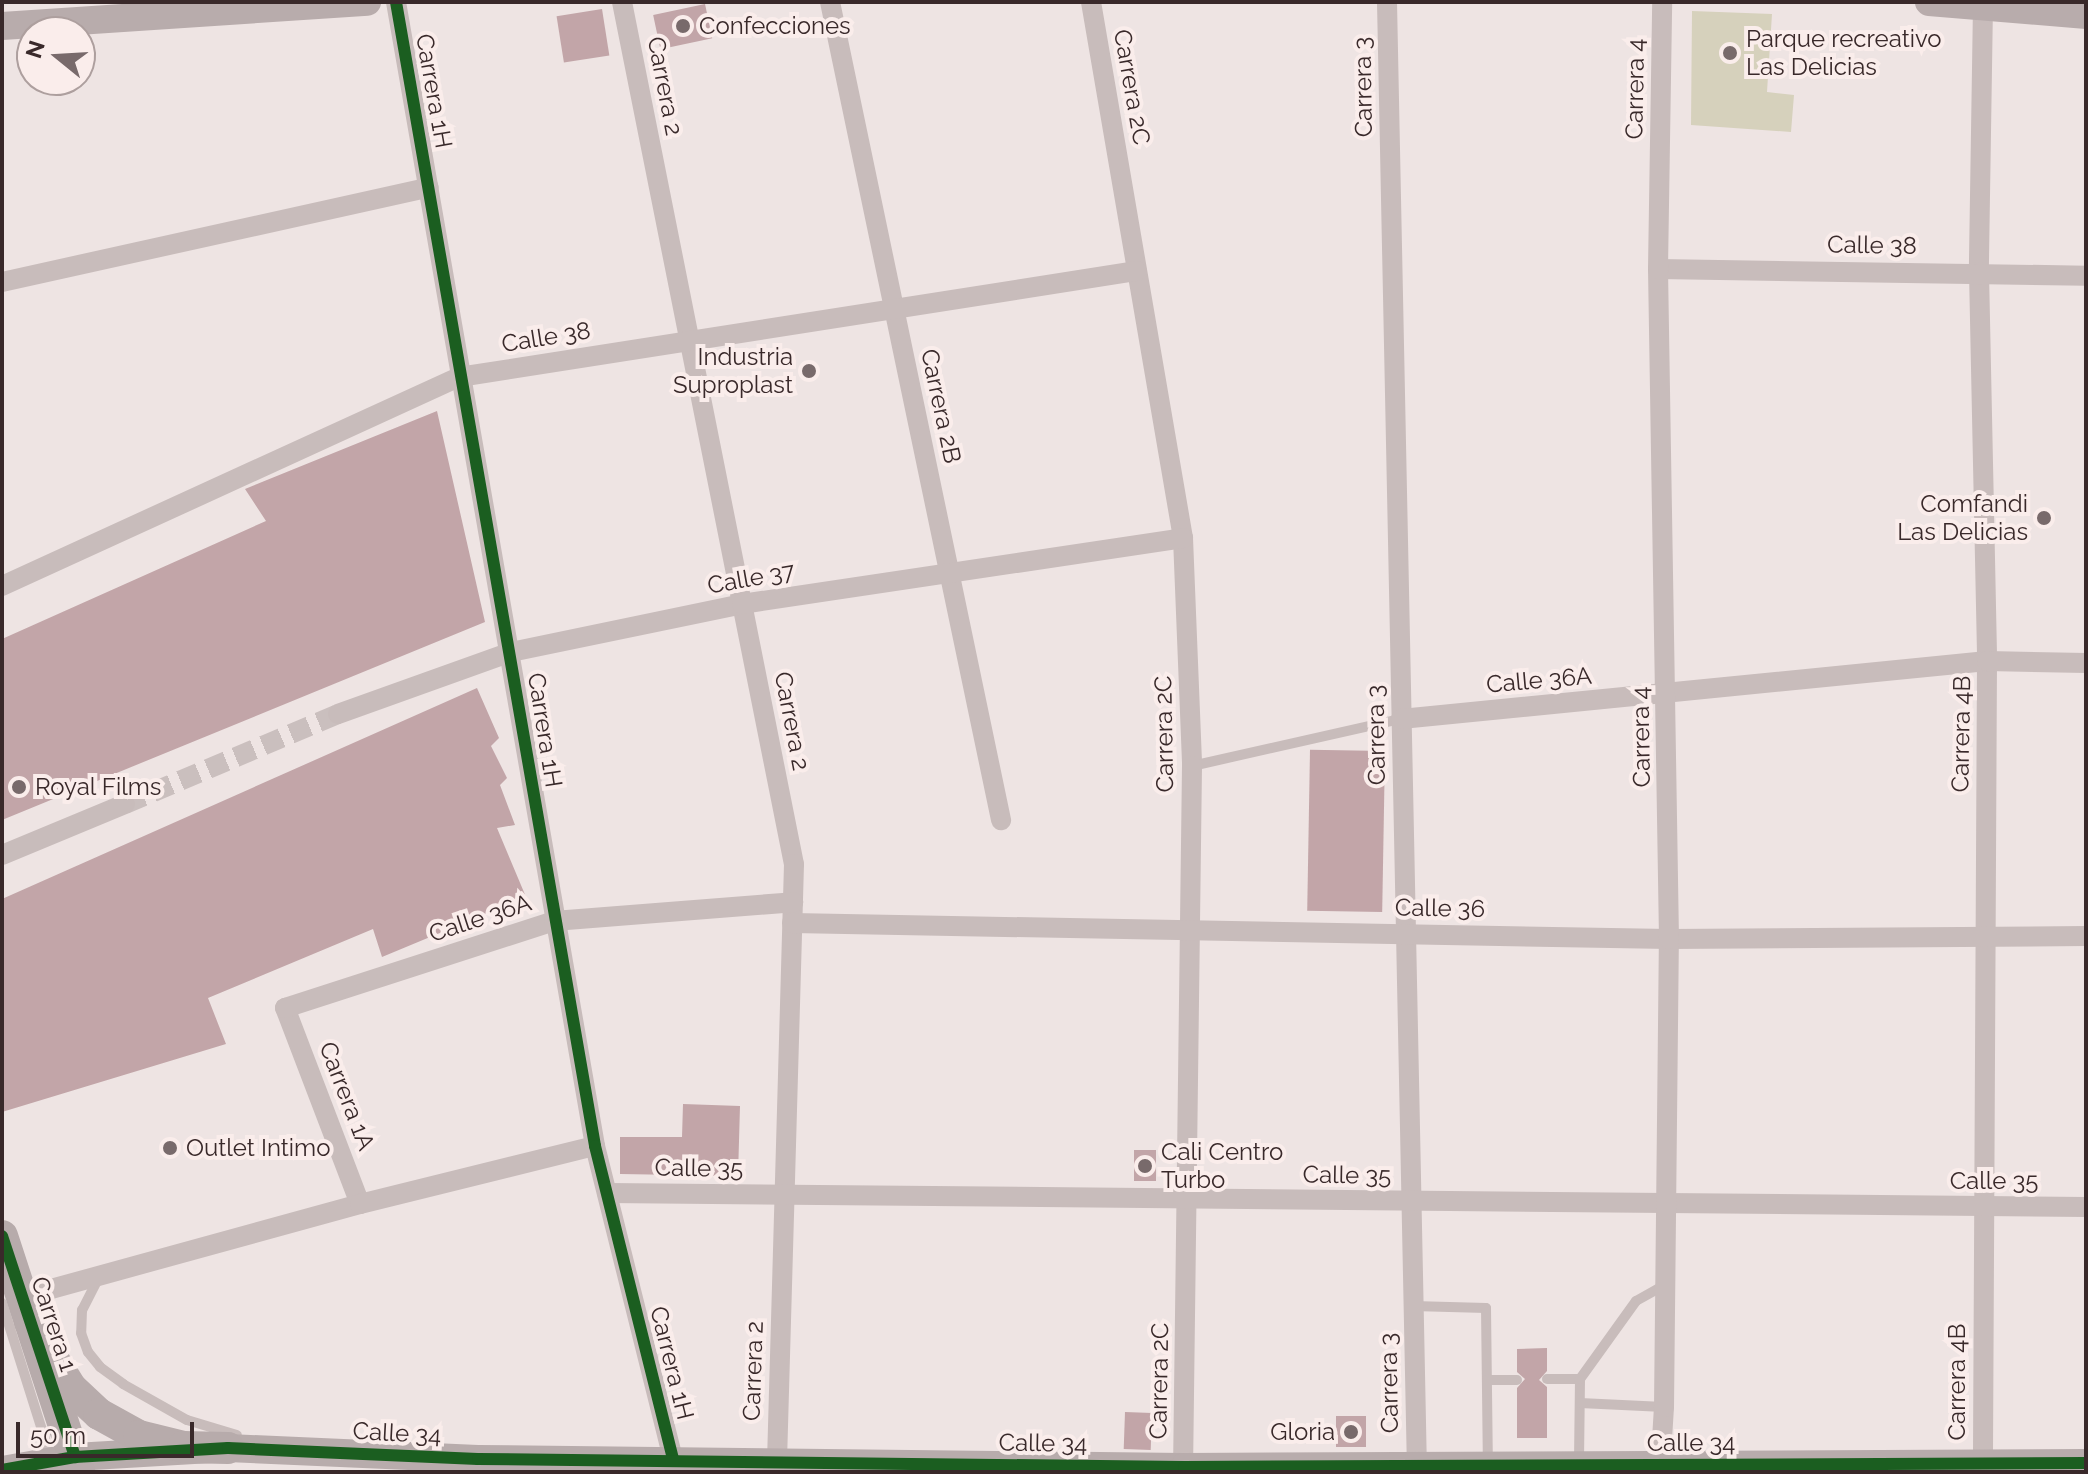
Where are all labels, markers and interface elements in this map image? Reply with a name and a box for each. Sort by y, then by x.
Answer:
place label: Confecciones [699,12,851,40]
north arrow [16,16,96,96]
marker: Confecciones [674,17,692,35]
place label: Parque recreativo Las Delicias [1746,25,1942,81]
street label: Carrera 2C [1108,27,1156,147]
street label: Carrera 1H [410,32,458,150]
street label: Carrera 2 [641,34,689,138]
text: N [20,37,50,61]
street label: Carrera 3 [1348,37,1378,137]
street label: Carrera 4 [1620,38,1650,140]
marker: Parque recreativo Las Delicias [1721,44,1739,62]
street label: Calle 38 [1827,230,1917,260]
street label: Calle 38 [499,316,593,358]
place label: Industria Suproplast [673,343,793,399]
street label: Carrera 2B [915,346,967,466]
marker: Industria Suproplast [800,362,818,380]
place label: Comfandi Las Delicias [1897,490,2028,546]
marker: Comfandi Las Delicias [2035,509,2053,527]
street label: Calle 37 [705,556,797,600]
street label: Calle 36A [1485,661,1593,699]
street label: Carrera 2 [768,669,816,773]
street label: Carrera 1H [522,671,568,789]
street label: Carrera 2C [1149,675,1179,793]
street label: Carrera 4B [1946,675,1976,793]
street label: Carrera 3 [1361,685,1391,785]
street label: Carrera 4 [1626,686,1656,788]
place label: Royal Films [35,773,162,801]
marker: Royal Films [10,778,28,796]
street label: Calle 36A [425,888,535,948]
street label: Calle 36 [1395,893,1485,923]
street label: Carrera 1A [313,1038,381,1154]
place label: Outlet Intimo [186,1134,330,1162]
place label: Cali Centro Turbo [1161,1138,1283,1194]
marker: Outlet Intimo [161,1139,179,1157]
street label: Calle 35 [654,1153,744,1183]
marker: Cali Centro Turbo [1136,1157,1154,1175]
street label: Calle 35 [1302,1160,1392,1190]
street label: Calle 35 [1950,1167,2038,1195]
street label: Carrera 1 [25,1273,83,1375]
street label: Carrera 1H [644,1303,700,1423]
street label: Carrera 2 [737,1320,769,1422]
street label: Carrera 2C [1144,1322,1174,1440]
street label: Carrera 4B [1943,1324,1971,1440]
street label: Carrera 3 [1374,1333,1404,1433]
scale bar [20,1406,198,1456]
street label: Calle 34 [352,1416,442,1450]
place label: Gloria [1270,1418,1335,1446]
text: 50 m [30,1421,86,1450]
marker: Gloria [1342,1423,1360,1441]
street label: Calle 34 [998,1428,1088,1458]
street label: Calle 34 [1647,1429,1735,1457]

